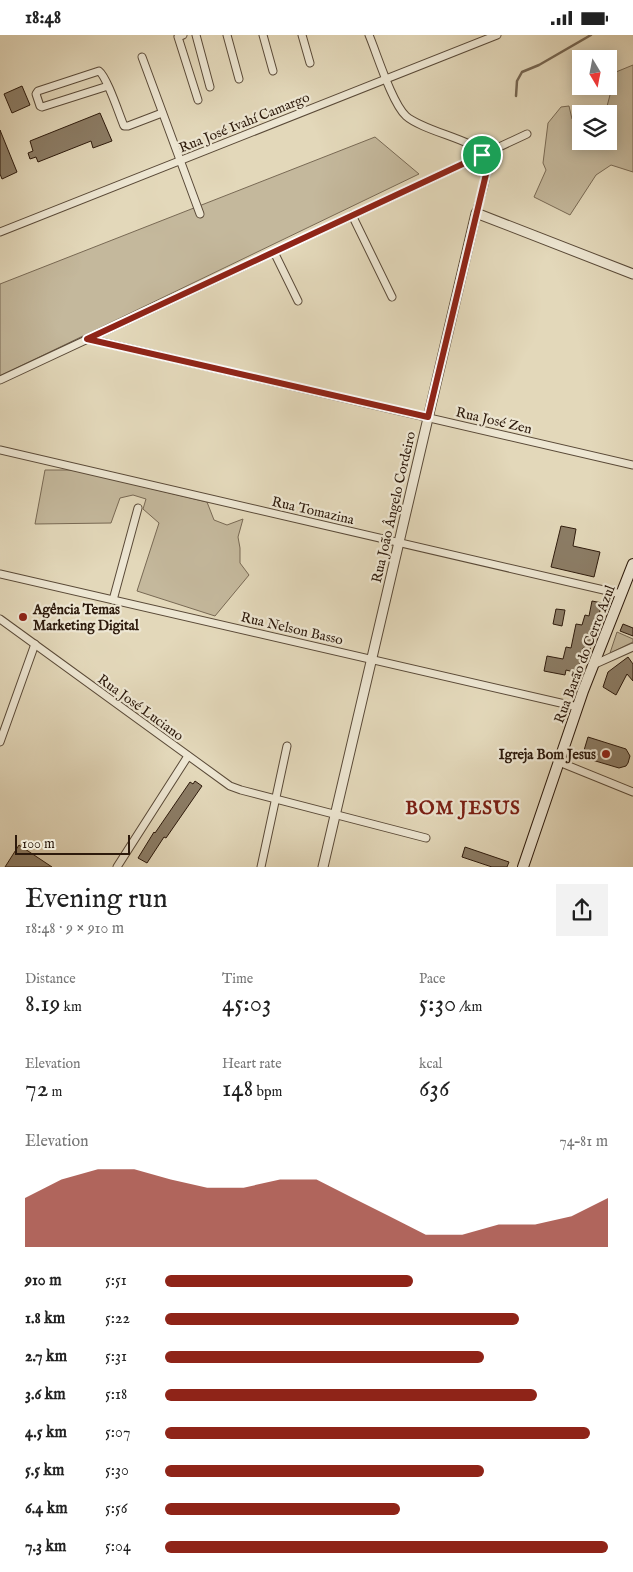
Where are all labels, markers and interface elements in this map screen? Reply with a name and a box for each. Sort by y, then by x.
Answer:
text: 18:48 [25,6,61,30]
north arrow [572,50,618,95]
map controls [572,50,617,150]
street label: Rua José Ivahí Camargo [176,88,313,157]
button: layers [572,105,617,150]
pin [461,134,503,176]
icon: arrive [468,141,496,169]
street label: Rua José Zen [454,403,534,439]
street label: Rua João Ângelo Cordeiro [367,429,420,585]
street label: Rua Tomazina [270,493,357,529]
street label: Rua Barão do Cerro Azul [550,583,620,726]
place label: Agência Temas Marketing Digital [32,601,140,635]
street label: Rua Nelson Basso [239,608,345,650]
marker: Agência Temas Marketing Digital [17,611,29,623]
street label: Rua José Luciano [94,670,187,745]
place label: Igreja Bom Jesus [499,746,596,764]
marker: Igreja Bom Jesus [600,748,612,760]
district label: BOM JESUS [405,797,521,821]
scale bar [15,832,130,855]
text: 100 m [22,835,55,853]
text: Evening run [25,882,168,917]
button: share [556,884,608,936]
text: 18:48 · 9 × 910 m [25,919,124,939]
text: Distance [25,970,76,988]
text: Time [222,970,253,988]
text: Pace [419,970,446,988]
text: 8.19 [25,988,60,1020]
text: 45:03 [222,988,271,1020]
text: 5:30 [419,988,456,1020]
text: km [60,998,82,1016]
text: /km [456,998,482,1016]
text: Elevation [25,1055,81,1073]
text: Heart rate [222,1055,282,1073]
text: kcal [419,1055,442,1073]
text: 72 [25,1073,48,1105]
text: 148 [222,1073,253,1105]
text: 636 [419,1073,449,1105]
text: m [48,1083,62,1101]
text: bpm [253,1083,282,1101]
text: Elevation [25,1132,88,1152]
text: 74–81 m [559,1132,608,1152]
text: 910 m [25,1271,62,1291]
text: 5:51 [105,1271,127,1291]
text: 1.8 km [25,1309,65,1329]
text: 5:22 [105,1309,130,1329]
text: 2.7 km [25,1347,67,1367]
text: 5:31 [105,1347,127,1367]
text: 3.6 km [25,1385,66,1405]
text: 5:18 [105,1385,127,1405]
text: 4.5 km [25,1423,67,1443]
text: 5:07 [105,1423,130,1443]
text: 5.5 km [25,1461,64,1481]
text: 5:30 [105,1461,129,1481]
text: 6.4 km [25,1499,68,1519]
text: 5:56 [105,1499,128,1519]
text: 7.3 km [25,1537,66,1557]
text: 5:04 [105,1537,131,1557]

